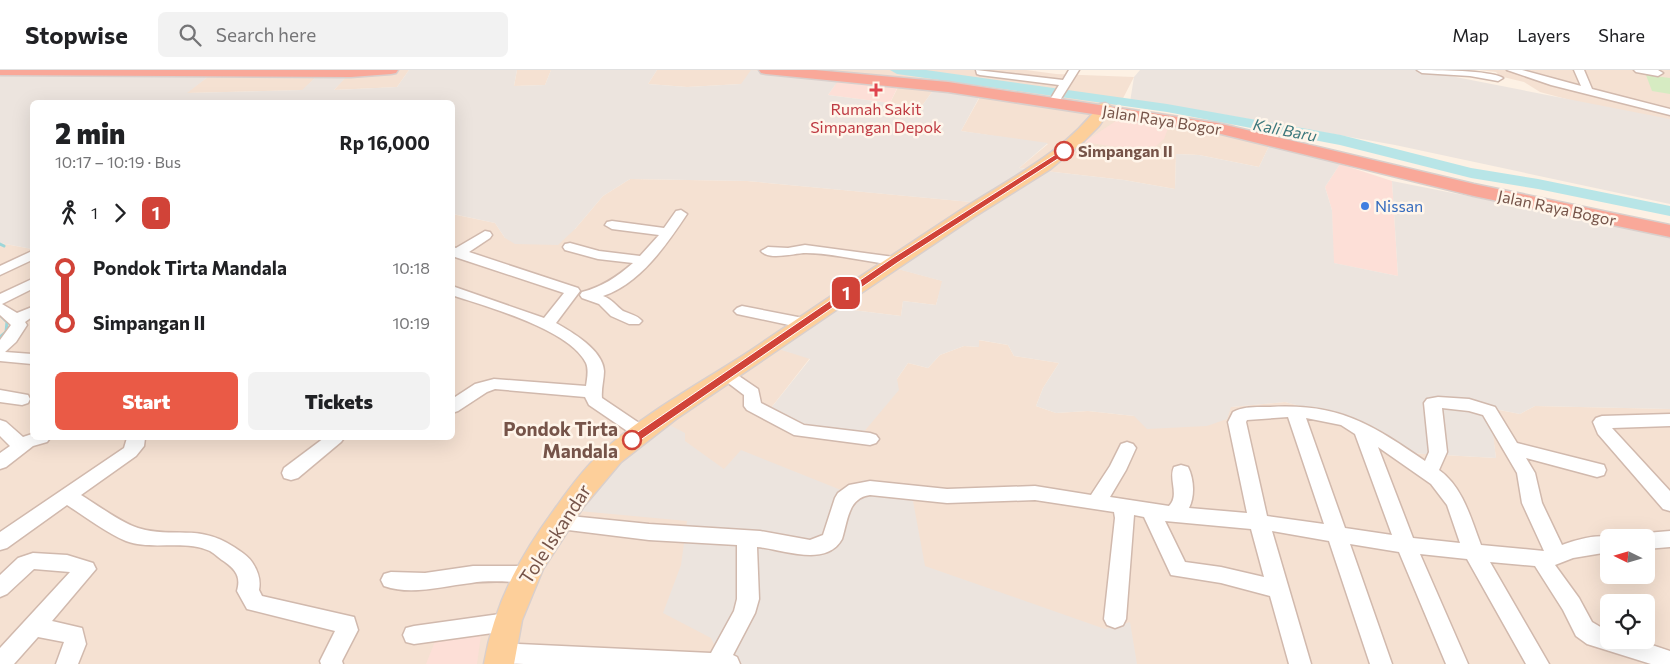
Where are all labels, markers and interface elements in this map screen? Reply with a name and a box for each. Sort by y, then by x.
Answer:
search box [158,12,508,57]
text: Stopwise [25,20,128,49]
icon: search [176,21,204,49]
text: Search here [216,23,316,46]
text: Map [1452,24,1489,46]
text: Layers [1517,24,1570,46]
text: Share [1598,24,1645,46]
marker: Rumah Sakit Simpangan Depok [869,83,883,97]
place label: Rumah Sakit Simpangan Depok [810,99,942,136]
street label: Jalan Raya Bogor [1101,101,1224,138]
water label: Kali Baru [1252,114,1319,145]
text: 2 min [55,116,125,150]
text: Rp 16,000 [340,131,430,154]
marker: Simpangan II [1054,141,1074,161]
place label: Simpangan II [1078,141,1173,160]
text: 10:17 – 10:19 · Bus [55,152,181,171]
street label: Jalan Raya Bogor [1496,186,1619,229]
place label: Nissan [1375,196,1423,215]
icon: walk [55,199,83,227]
icon: forward [106,199,134,227]
marker: Nissan [1359,200,1371,212]
text: 1 [152,202,160,224]
text: 1 [91,203,98,222]
text: Pondok Tirta Mandala [93,256,287,279]
text: 10:18 [392,258,430,277]
line badge: 1 [830,277,862,309]
text: 1 [842,282,850,304]
text: Simpangan II [93,311,205,334]
text: 10:19 [392,313,430,332]
button: Start [55,372,238,430]
button: Tickets [248,372,430,430]
place label: Pondok Tirta Mandala [503,417,618,462]
marker: Pondok Tirta Mandala [622,430,642,450]
street label: Tole Iskandar [514,479,596,588]
north arrow [1600,529,1655,584]
map controls [1600,529,1655,649]
button: locate [1600,594,1655,649]

